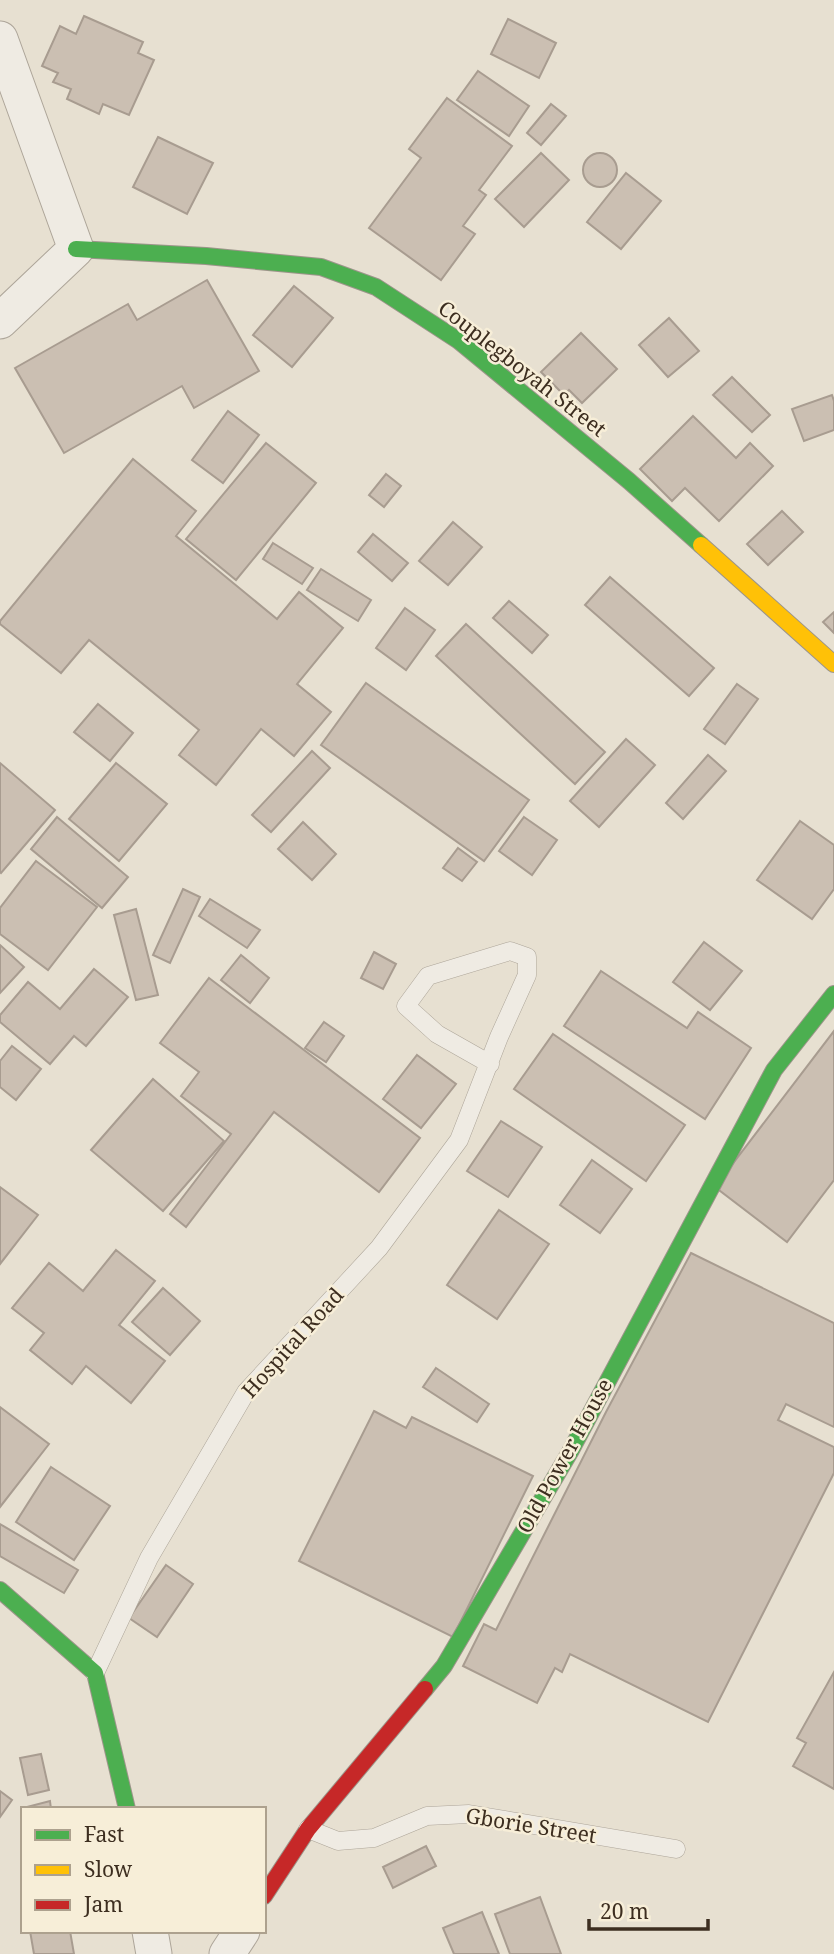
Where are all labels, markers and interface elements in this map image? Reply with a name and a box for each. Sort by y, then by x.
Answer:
street label: Couplegboyah Street [433,294,612,443]
street label: Hospital Road [235,1281,349,1404]
street label: Old Power House [510,1373,618,1538]
street label: Gborie Street [464,1801,598,1849]
legend [21,1807,266,1933]
text: Fast [84,1820,124,1848]
text: Slow [84,1855,133,1883]
scale bar [589,1888,708,1932]
text: Jam [83,1890,123,1918]
text: 20 m [600,1897,649,1925]

